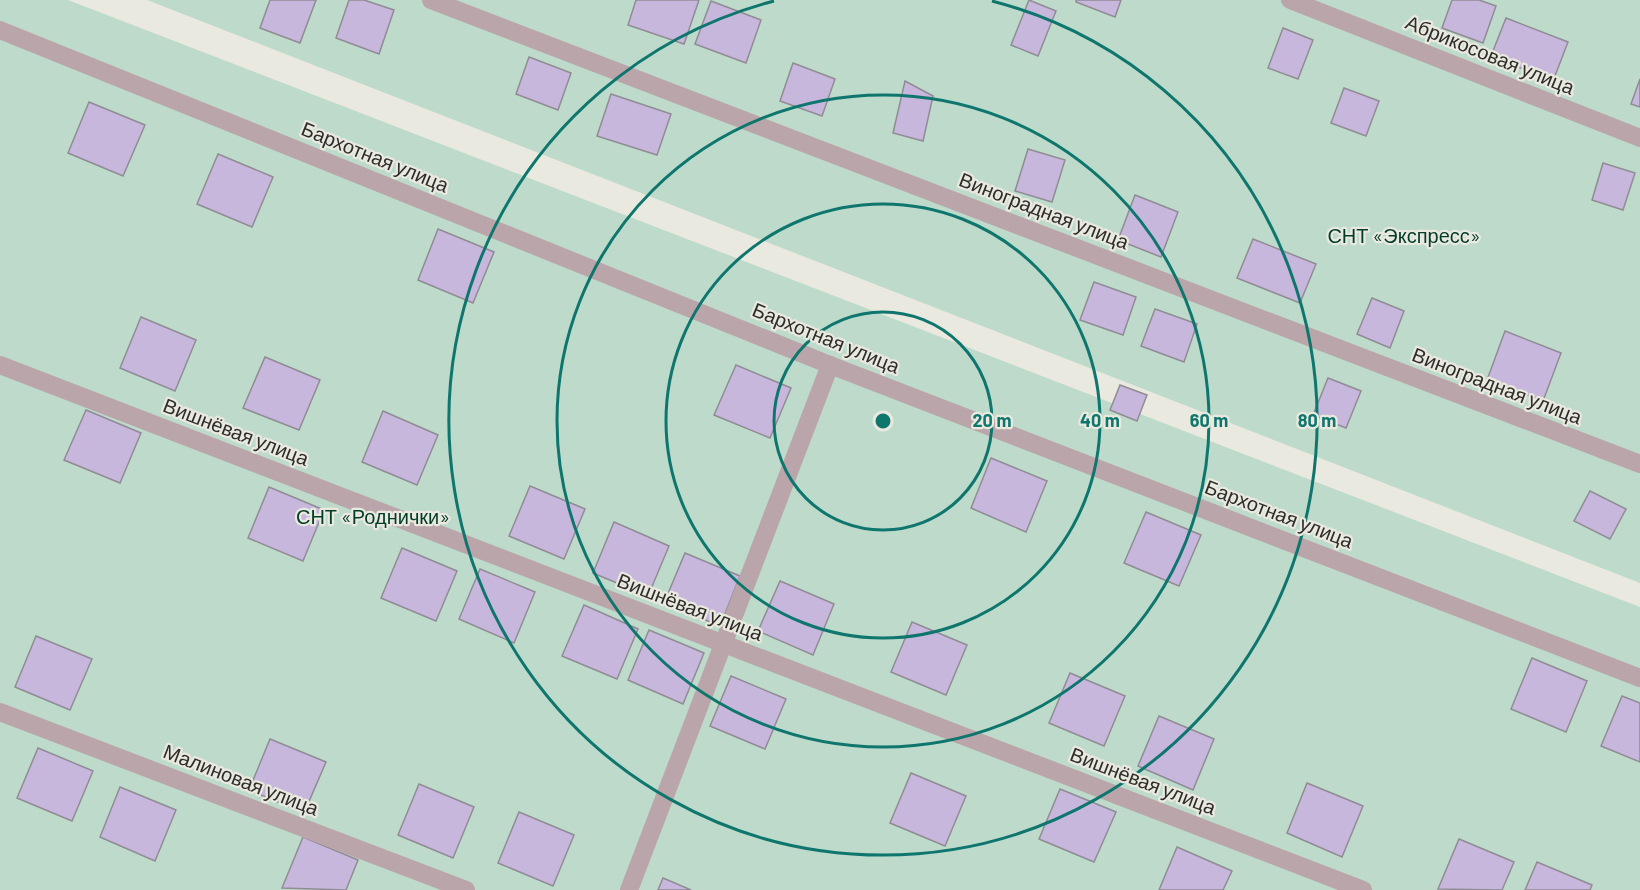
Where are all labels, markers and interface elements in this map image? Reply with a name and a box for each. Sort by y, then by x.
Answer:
street label: Абрикосовая улица [1402,9,1579,99]
street label: Бархотная улица [298,116,453,197]
street label: Виноградная улица [956,167,1133,254]
park label: СНТ «Экспресс» [1327,223,1481,247]
street label: Бархотная улица [749,297,904,378]
street label: Виноградная улица [1409,342,1586,429]
street label: Вишнёвая улица [160,392,313,470]
text: 20 m [973,409,1011,431]
text: 40 m [1080,409,1120,431]
text: 60 m [1190,409,1228,431]
text: 80 m [1298,409,1336,431]
centre of rings [873,411,893,431]
street label: Бархотная улица [1202,474,1358,553]
park label: СНТ «Роднички» [296,504,450,528]
street label: Вишнёвая улица [614,567,767,645]
street label: Малиновая улица [160,738,323,820]
street label: Вишнёвая улица [1067,741,1220,819]

